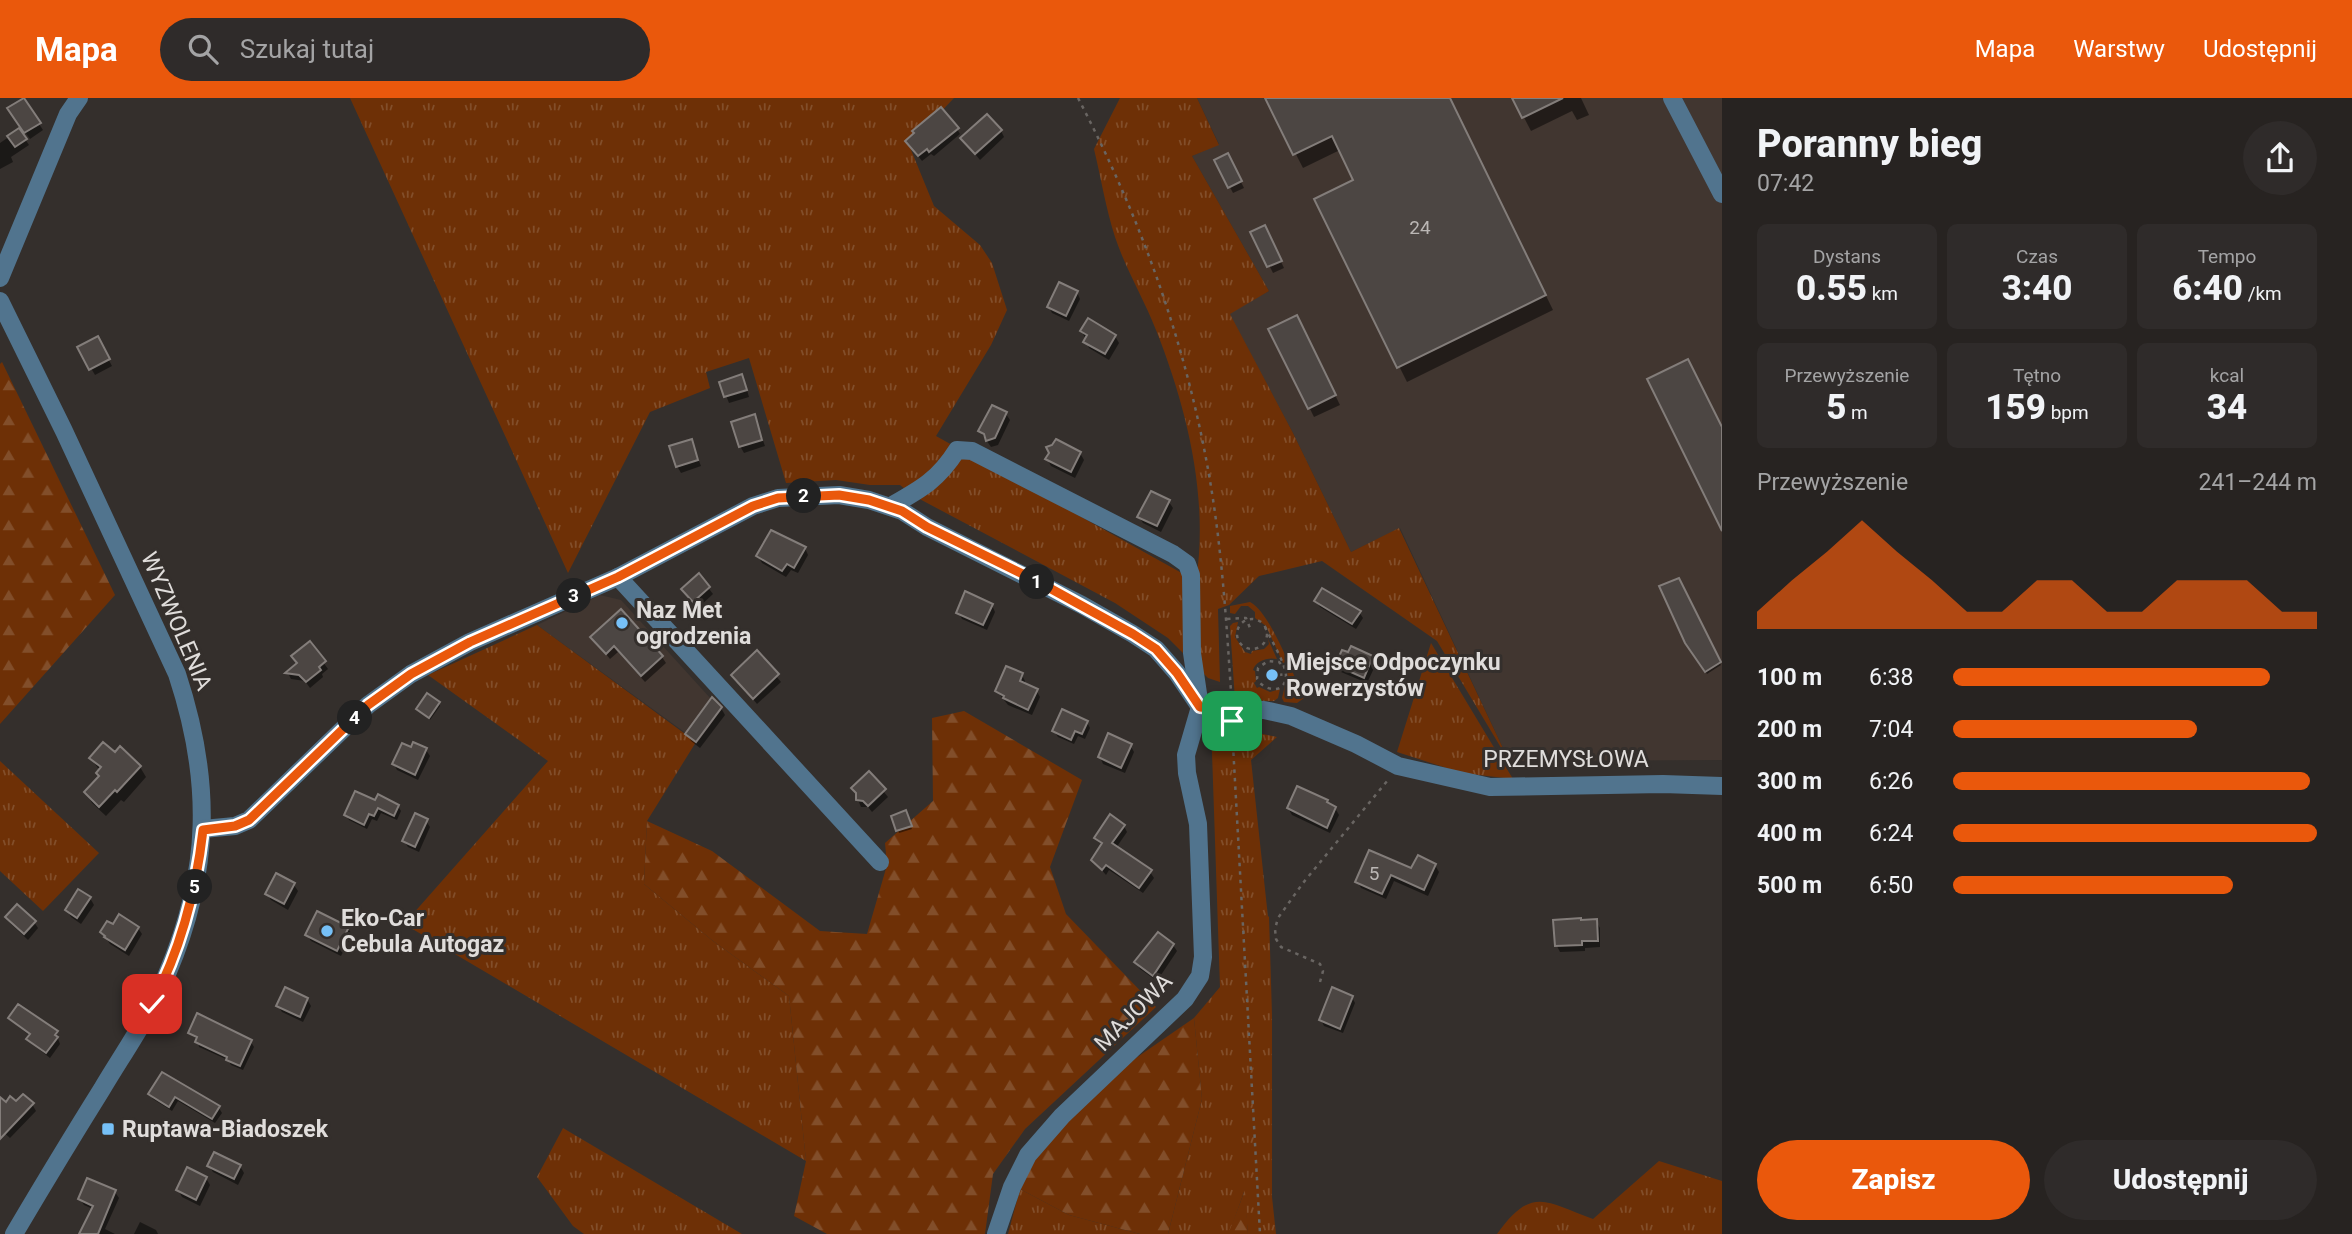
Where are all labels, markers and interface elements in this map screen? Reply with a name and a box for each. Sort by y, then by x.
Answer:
search box [160,18,650,81]
text: Mapa [35,30,118,69]
icon: search [184,30,222,68]
text: Szukaj tutaj [240,34,374,64]
text: Mapa [1975,35,2035,63]
text: Warstwy [2073,35,2165,63]
text: Udostępnij [2203,35,2317,63]
button: share [2243,121,2317,195]
text: Poranny bieg [1757,122,1982,166]
text: 07:42 [1757,170,1814,197]
house number: 24 [1409,216,1431,239]
text: Dystans [1813,245,1881,268]
text: Czas [2016,245,2058,268]
text: Tempo [2198,245,2256,268]
text: 0.55 [1796,268,1867,309]
text: 3:40 [2002,268,2072,309]
text: 6:40 [2172,268,2243,309]
text: km [1867,282,1898,305]
text: /km [2243,282,2282,305]
text: Przewyższenie [1785,364,1909,387]
text: Tętno [2013,364,2061,387]
text: kcal [2210,364,2244,387]
text: 5 [1826,387,1846,428]
text: 159 [1985,387,2046,428]
text: 34 [2207,387,2247,428]
text: m [1846,401,1868,424]
text: bpm [2046,401,2089,424]
text: Przewyższenie [1757,469,1908,496]
text: 241–244 m [2198,469,2317,496]
pin: 2 [786,478,822,514]
text: 2 [798,484,809,507]
street label: WYZWOLENIA [135,548,218,694]
pin: 1 [1020,564,1054,600]
text: 1 [1031,570,1042,593]
pin: 3 [556,578,592,614]
text: 3 [568,584,579,607]
place label: Naz Met ogrodzenia [636,597,751,650]
marker: Naz Met ogrodzenia [614,615,630,631]
place label: Miejsce Odpoczynku Rowerzystów [1286,649,1501,702]
text: 100 m [1757,664,1822,691]
text: 6:38 [1869,664,1913,691]
marker: Miejsce Odpoczynku Rowerzystów [1264,667,1280,683]
pin [1202,691,1262,751]
pin: 4 [338,700,372,736]
icon: arrive [1213,702,1251,740]
text: 4 [349,706,360,729]
text: 200 m [1757,716,1822,743]
text: 7:04 [1869,716,1913,743]
street label: PRZEMYSŁOWA [1483,746,1649,773]
text: 300 m [1757,768,1822,795]
text: 6:26 [1869,768,1913,795]
text: 400 m [1757,820,1822,847]
text: 6:24 [1869,820,1913,847]
house number: 5 [1369,862,1379,885]
pin: 5 [178,870,212,904]
text: 500 m [1757,872,1822,899]
text: 6:50 [1869,872,1913,899]
text: 5 [189,875,200,898]
place label: Eko-Car Cebula Autogaz [341,905,504,958]
marker: Eko-Car Cebula Autogaz [319,923,335,939]
street label: MAJOWA [1089,968,1178,1057]
pin [122,974,182,1034]
icon: check [133,985,171,1023]
place label: Ruptawa-Biadoszek [122,1116,329,1143]
marker: Ruptawa-Biadoszek [100,1121,116,1137]
button: Zapisz [1757,1140,2030,1220]
button: Udostępnij [2044,1140,2317,1220]

